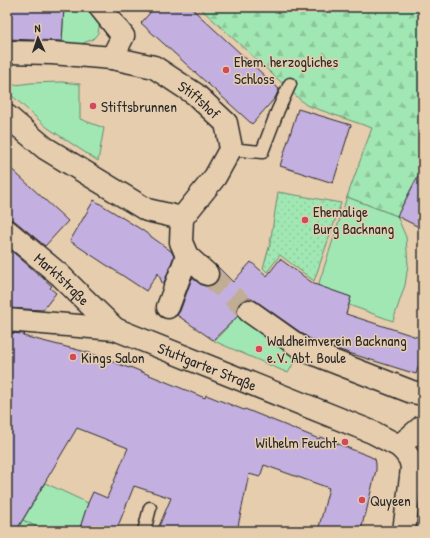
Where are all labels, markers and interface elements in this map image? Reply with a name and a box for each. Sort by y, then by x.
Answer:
north arrow [18,18,58,58]
text: N [34,21,41,35]
place label: Ehem. herzogliches Schloss [234,51,338,89]
marker: Ehem. herzogliches Schloss [221,65,231,75]
street label: Stiftshof [174,75,226,124]
place label: Stiftsbrunnen [101,96,177,117]
marker: Stiftsbrunnen [88,101,98,111]
place label: Ehemalige Burg Backnang [313,201,394,239]
marker: Ehemalige Burg Backnang [300,215,310,225]
street label: Marktstraße [30,248,95,310]
place label: Waldheimverein Backnang e.V. Abt. Boule [267,330,407,368]
street label: Stuttgarter Straße [155,337,260,395]
marker: Waldheimverein Backnang e.V. Abt. Boule [254,344,264,354]
place label: Kings Salon [81,347,145,368]
marker: Kings Salon [68,352,78,362]
place label: Wilhelm Feucht [256,432,338,453]
marker: Wilhelm Feucht [340,437,350,447]
place label: Quyeen [370,490,411,511]
marker: Quyeen [357,495,367,505]

